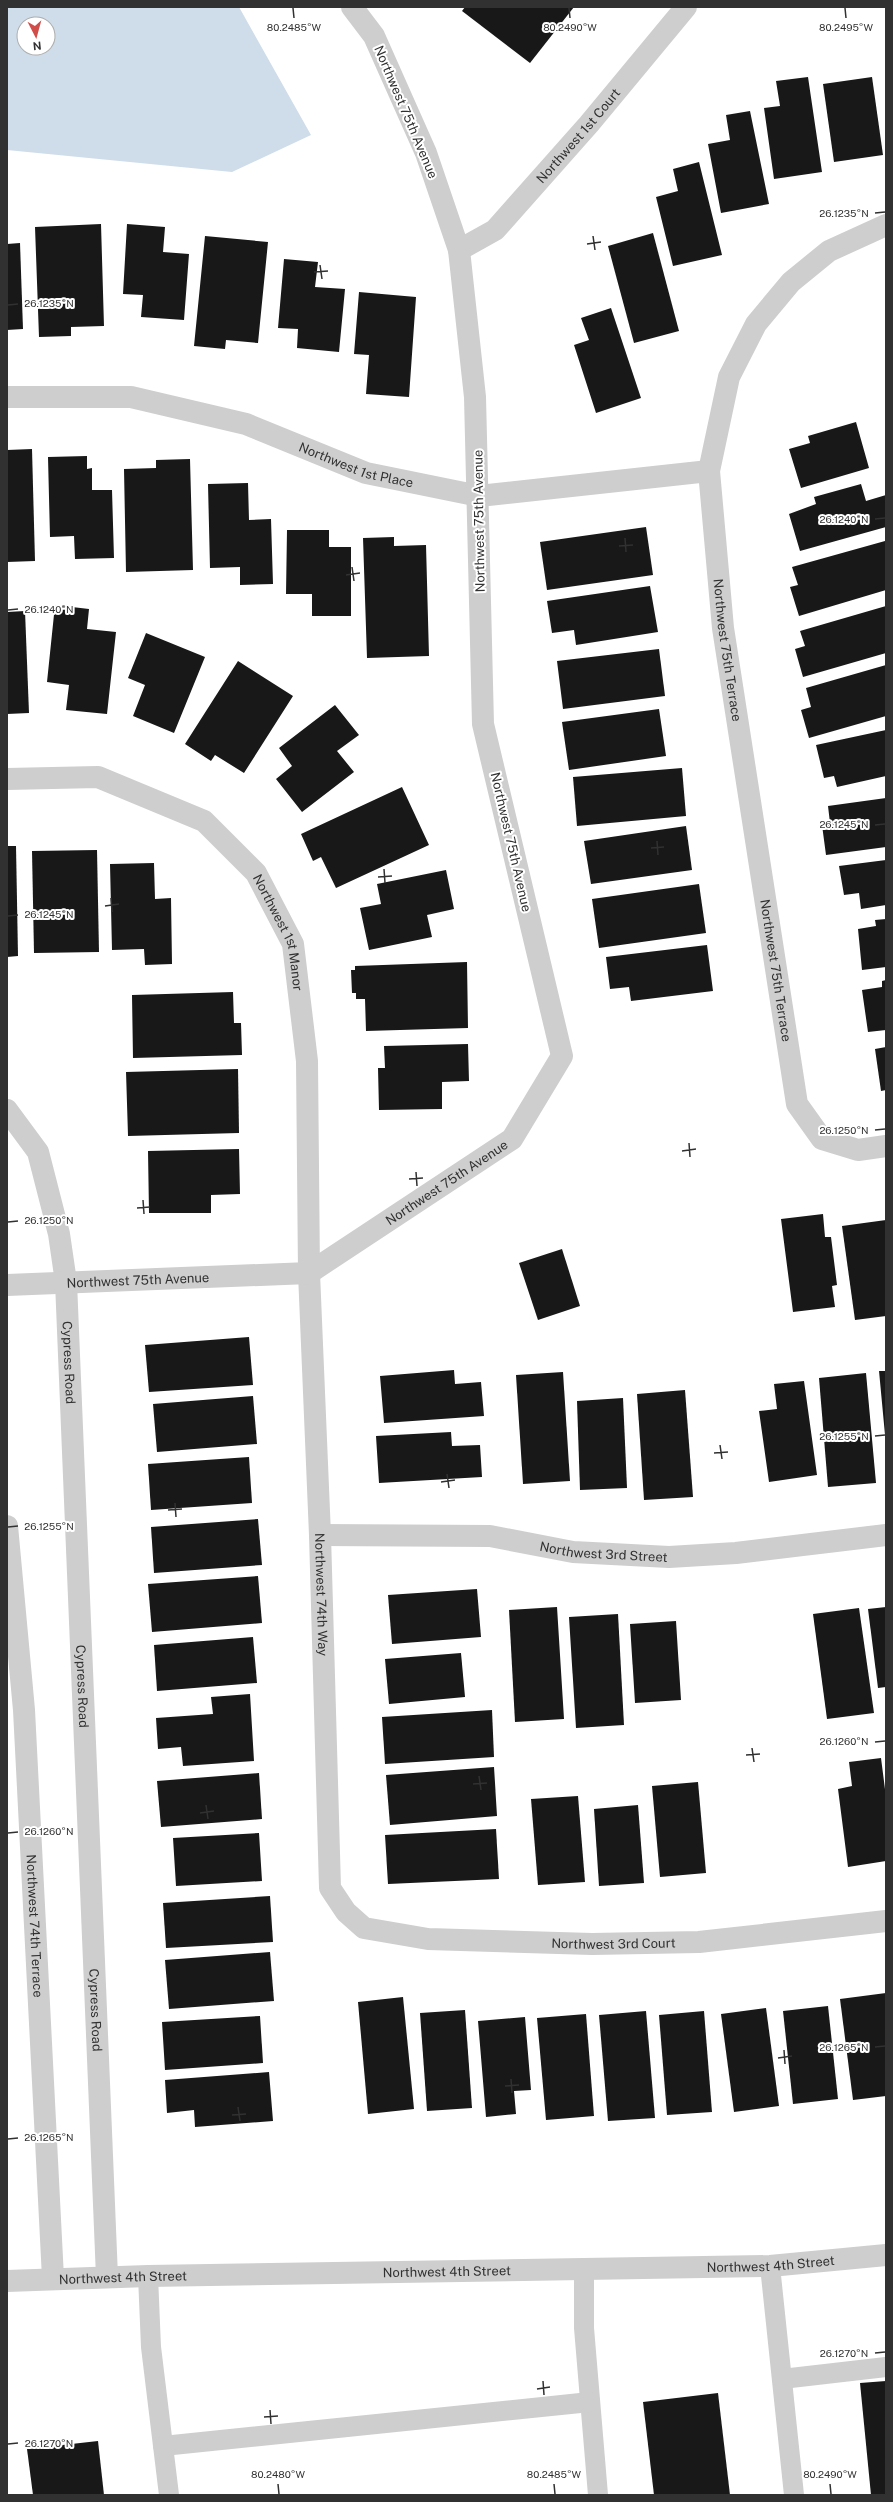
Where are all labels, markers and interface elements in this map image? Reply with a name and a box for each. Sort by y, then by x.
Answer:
north arrow [16,16,56,56]
text: 80.2485°W [267,21,322,33]
text: 80.2490°W [543,21,597,33]
text: 80.2495°W [819,21,873,33]
text: N [32,40,42,52]
street label: Northwest 75th Avenue [371,43,441,181]
street label: Northwest 1st Court [533,85,623,186]
text: 26.1235°N [819,207,869,219]
text: 26.1235°N [24,297,74,309]
street label: Northwest 1st Place [297,439,415,490]
street label: Northwest 75th Avenue [470,449,488,593]
text: 26.1240°N [819,513,869,525]
street label: Northwest 75th Terrace [711,578,745,722]
text: 26.1240°N [24,603,74,615]
street label: Northwest 75th Avenue [488,771,534,913]
text: 26.1245°N [819,818,869,830]
street label: Northwest 1st Manor [250,871,306,992]
street label: Northwest 75th Terrace [758,898,795,1043]
text: 26.1245°N [24,908,74,920]
text: 26.1250°N [819,1124,869,1136]
street label: Northwest 75th Avenue [383,1137,510,1228]
text: 26.1250°N [24,1214,74,1226]
street label: Northwest 75th Avenue [66,1269,210,1290]
street label: Cypress Road [60,1321,79,1404]
text: 26.1255°N [819,1430,869,1442]
text: 26.1255°N [24,1520,74,1532]
street label: Northwest 74th Way [312,1533,331,1656]
street label: Northwest 3rd Street [538,1538,668,1564]
street label: Cypress Road [73,1644,92,1728]
text: 26.1260°N [820,1735,868,1747]
text: 26.1260°N [25,1825,73,1837]
street label: Northwest 74th Terrace [24,1854,46,1998]
street label: Northwest 3rd Court [551,1935,676,1952]
street label: Cypress Road [87,1968,105,2052]
text: 26.1265°N [819,2041,869,2053]
text: 26.1265°N [24,2131,74,2143]
street label: Northwest 4th Street [707,2252,835,2275]
street label: Northwest 4th Street [383,2263,511,2280]
street label: Northwest 4th Street [59,2268,187,2287]
text: 26.1270°N [820,2347,868,2359]
text: 26.1270°N [25,2437,73,2449]
text: 80.2480°W [251,2468,305,2480]
text: 80.2485°W [527,2468,582,2480]
text: 80.2490°W [803,2468,857,2480]

